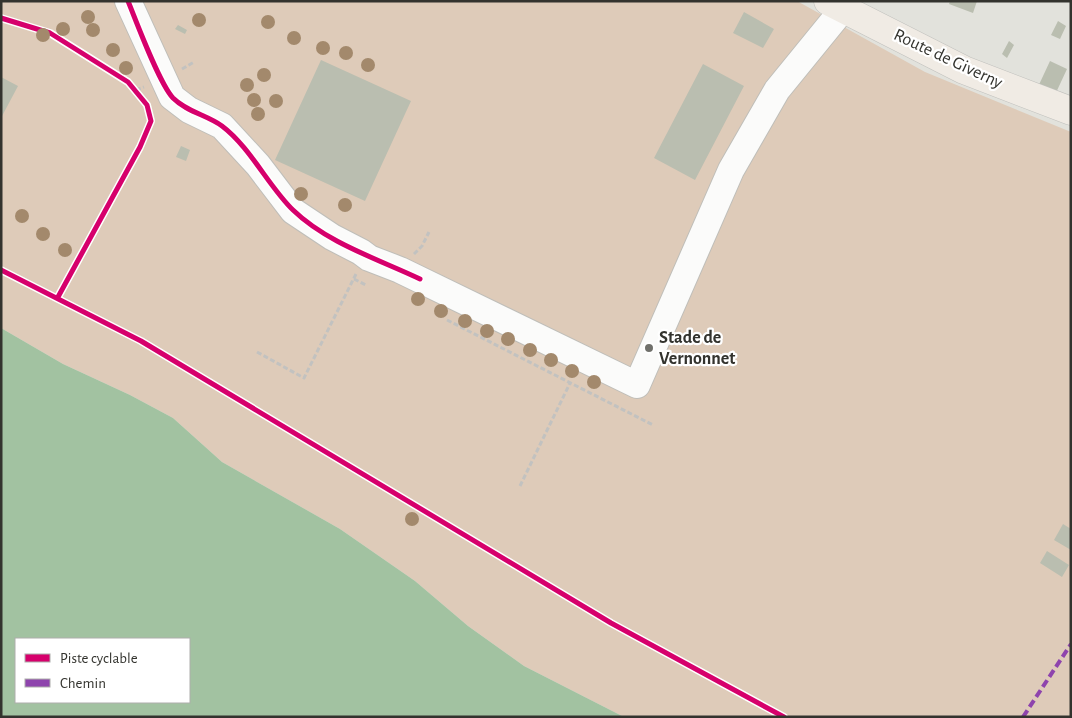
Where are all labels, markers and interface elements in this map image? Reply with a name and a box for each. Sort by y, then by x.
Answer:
street label: Route de Giverny [891,26,1006,92]
place label: Stade de Vernonnet [659,329,735,368]
marker: Stade de Vernonnet [643,342,655,354]
legend [15,638,190,703]
text: Piste cyclable [60,651,138,666]
text: Chemin [60,676,106,691]

